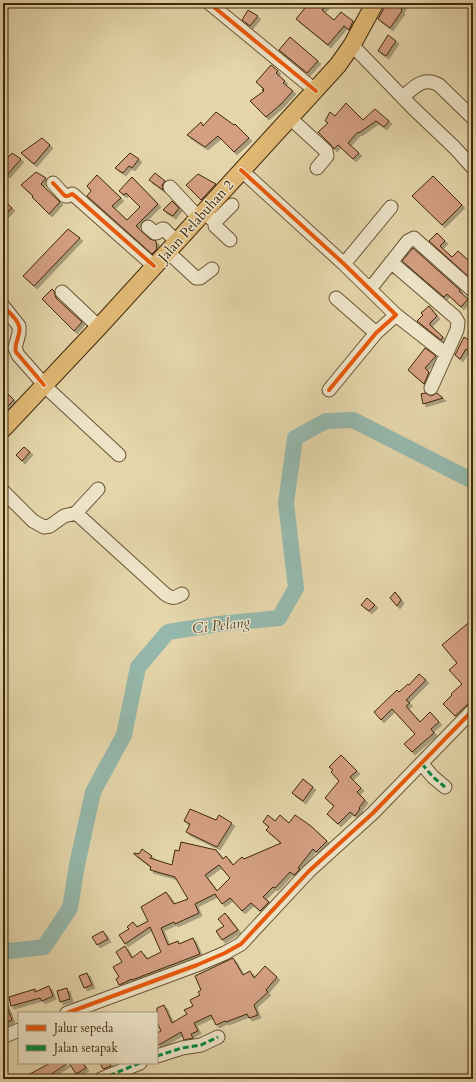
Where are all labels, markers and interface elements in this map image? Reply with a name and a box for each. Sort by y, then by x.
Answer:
street label: Jalan Pelabuhan 2 [153,176,238,268]
water label: Ci Pelang [191,612,251,638]
legend [18,1012,158,1064]
text: Jalur sepeda [52,1020,114,1036]
text: Jalan setapak [52,1040,119,1056]

